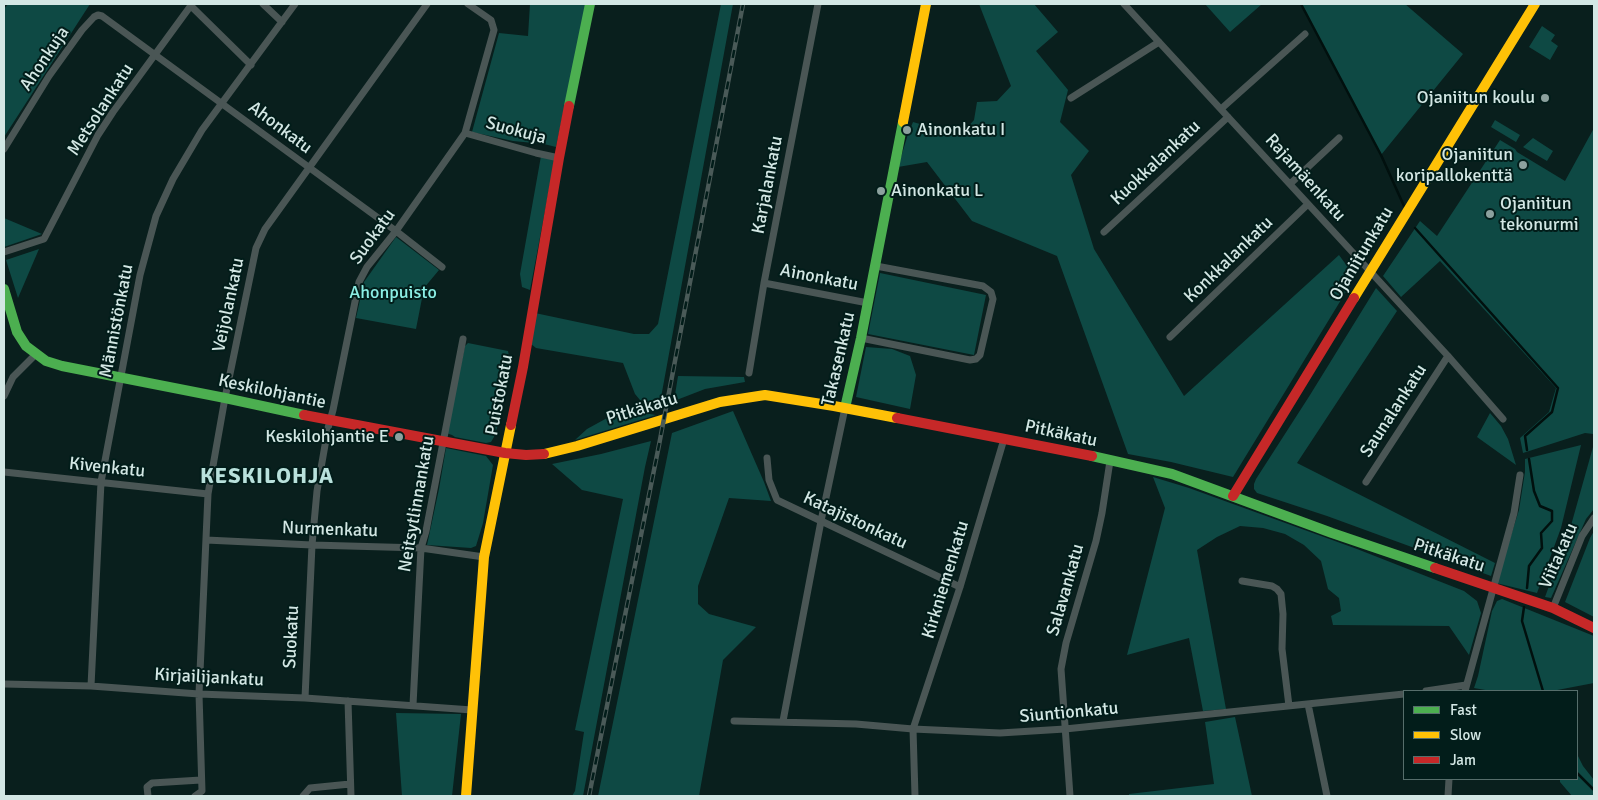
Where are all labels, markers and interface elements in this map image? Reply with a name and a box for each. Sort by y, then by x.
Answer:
street label: Ahonkuja [16,23,74,95]
street label: Metsolankatu [63,60,139,160]
place label: Ojaniitun koulu [1417,87,1535,109]
marker: Ojaniitun koulu [1539,92,1551,104]
street label: Ahonkatu [244,97,316,159]
street label: Suokuja [483,113,549,149]
street label: Kuokkalankatu [1107,116,1205,210]
place label: Ainonkatu I [917,119,1005,141]
marker: Ainonkatu I [901,124,913,136]
street label: Rajamäenkatu [1260,130,1350,226]
street label: Karjalankatu [748,134,788,236]
place label: Ojaniitun koripallokenttä [1396,144,1513,186]
marker: Ojaniitun koripallokenttä [1517,159,1529,171]
place label: Ainonkatu L [891,180,983,202]
marker: Ainonkatu L [875,185,887,197]
place label: Ojaniitun tekonurmi [1500,193,1579,235]
street label: Ojaniitunkatu [1326,203,1398,305]
street label: Suokatu [346,205,400,269]
marker: Ojaniitun tekonurmi [1484,208,1496,220]
street label: Konkkalankatu [1180,212,1278,308]
street label: Veijolankatu [208,256,250,354]
street label: Ainonkatu [778,260,860,296]
street label: Männistönkatu [95,262,139,380]
park label: Ahonpuisto [349,282,437,304]
street label: Takasenkatu [818,310,860,408]
street label: Puistokatu [482,353,518,437]
street label: Saunalankatu [1356,361,1432,461]
street label: Keskilohjantie [216,370,328,414]
street label: Pitkäkatu [604,388,680,430]
street label: Pitkäkatu [1023,416,1099,452]
place label: Keskilohjantie E [265,426,389,448]
marker: Keskilohjantie E [393,431,405,443]
street label: Neitsytlinnankatu [394,434,440,574]
street label: Kivenkatu [68,453,146,483]
district label: KESKILOHJA [199,464,335,490]
street label: Katajistonkatu [800,487,910,555]
street label: Nurmenkatu [282,518,378,542]
street label: Kirkniemenkatu [918,518,974,642]
street label: Viitakatu [1535,520,1583,592]
street label: Pitkäkatu [1411,534,1487,578]
street label: Salavankatu [1043,542,1089,638]
street label: Suokatu [280,605,304,669]
street label: Kirjailijankatu [154,664,264,692]
legend [1403,690,1578,780]
street label: Siuntionkatu [1019,698,1119,728]
text: Fast [1450,701,1477,719]
text: Slow [1450,726,1481,744]
text: Jam [1450,751,1476,769]

